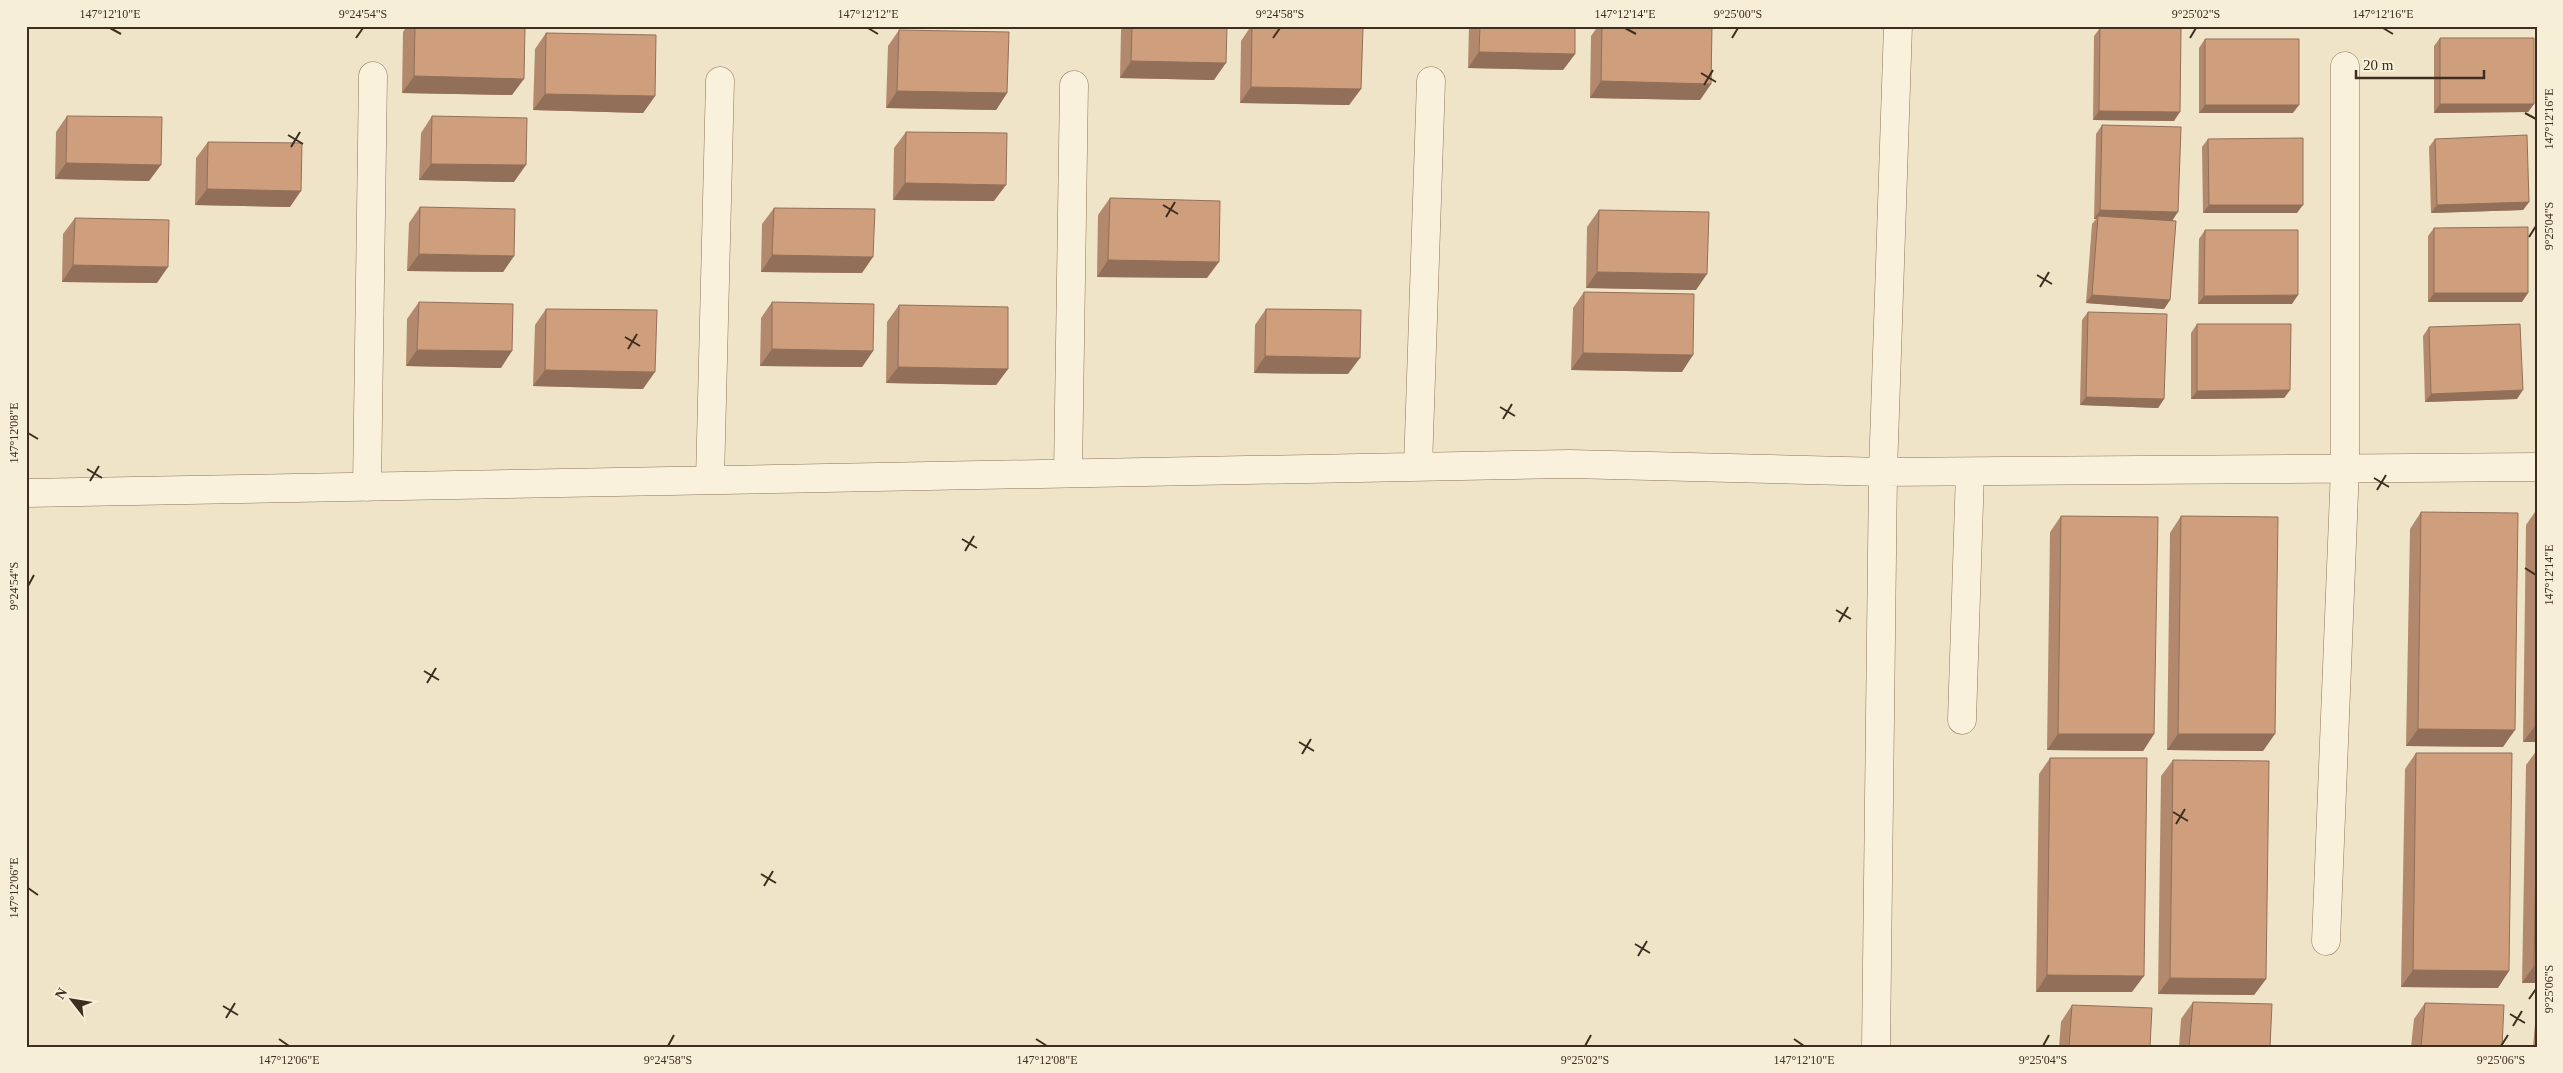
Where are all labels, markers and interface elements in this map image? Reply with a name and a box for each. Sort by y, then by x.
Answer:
text: 147°12'10"E [79,7,141,21]
text: 9°24'54"S [339,7,387,21]
text: 147°12'12"E [837,7,899,21]
text: 9°24'58"S [1256,7,1304,21]
text: 147°12'14"E [1594,7,1656,21]
text: 9°25'00"S [1714,7,1762,21]
text: 9°25'02"S [2172,7,2220,21]
text: 147°12'16"E [2352,7,2414,21]
scale bar [2356,48,2483,80]
text: 20 m [2363,57,2394,73]
text: 147°12'16"E [2542,88,2556,150]
text: 9°25'04"S [2542,202,2556,250]
text: 147°12'08"E [7,402,21,464]
text: 147°12'14"E [2542,544,2556,606]
text: 9°24'54"S [7,562,21,610]
text: 147°12'06"E [7,857,21,919]
text: 9°25'06"S [2542,965,2556,1013]
north arrow [48,976,98,1026]
text: N [52,985,70,1002]
text: 147°12'06"E [258,1053,320,1067]
text: 9°24'58"S [644,1053,692,1067]
text: 147°12'08"E [1016,1053,1078,1067]
text: 9°25'02"S [1561,1053,1609,1067]
text: 147°12'10"E [1773,1053,1835,1067]
text: 9°25'04"S [2019,1053,2067,1067]
text: 9°25'06"S [2477,1053,2525,1067]

